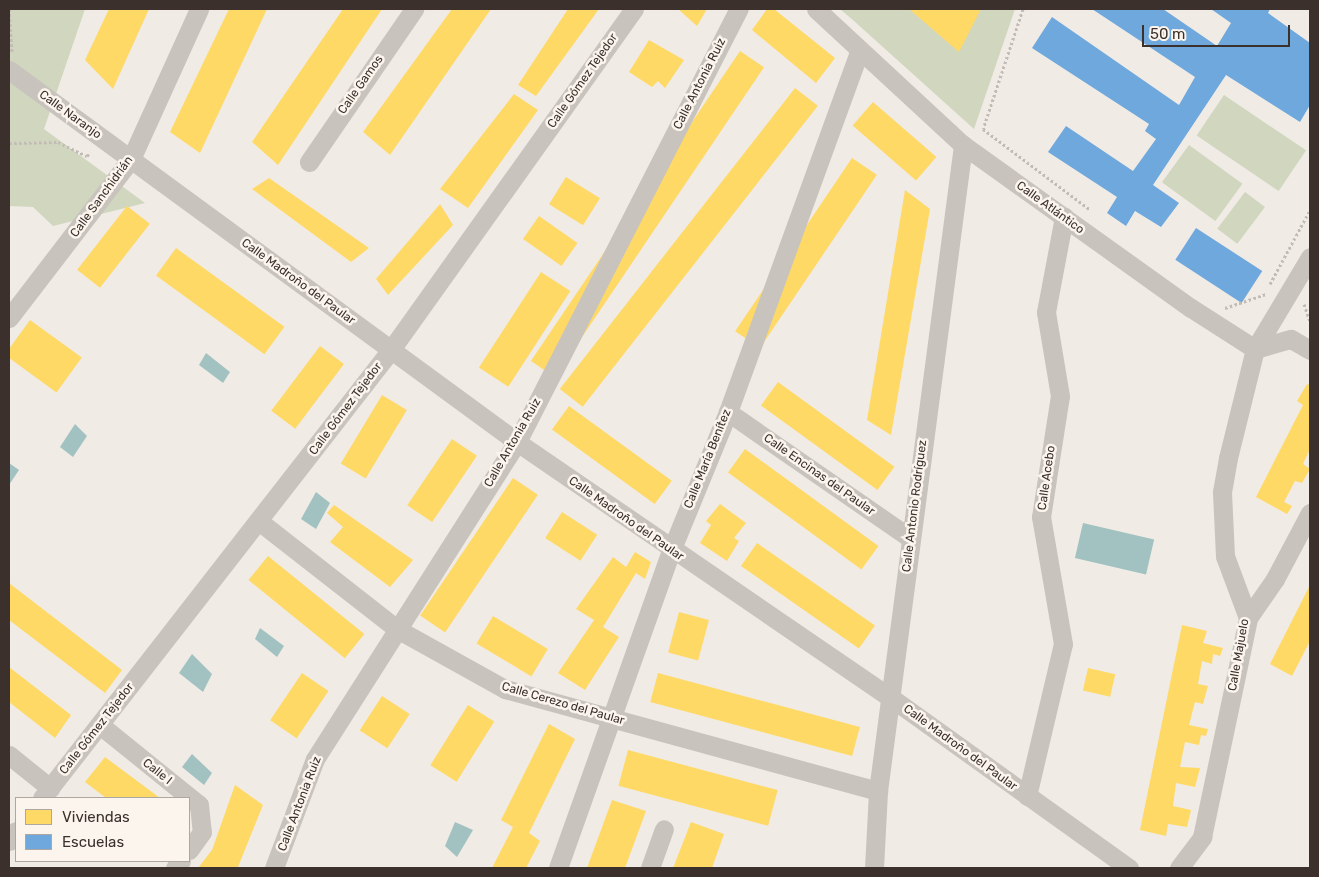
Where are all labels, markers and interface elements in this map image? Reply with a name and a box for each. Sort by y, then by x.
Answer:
scale bar [1144,15,1292,47]
text: 50 m [1150,25,1185,43]
street label: Calle Gómez Tejedor [545,31,621,131]
street label: Calle Antonia Ruiz [671,36,729,132]
street label: Calle Gamos [335,53,387,117]
street label: Calle Naranjo [36,88,104,142]
street label: Calle Sanchidrián [68,154,136,240]
street label: Calle Atlántico [1013,179,1087,237]
street label: Calle Madroño del Paular [238,236,358,328]
street label: Calle Gómez Tejedor [306,360,386,458]
street label: Calle Antonia Ruiz [482,396,544,490]
street label: Calle María Benítez [682,407,734,511]
street label: Calle Encinas del Paular [761,431,877,519]
street label: Calle Antonio Rodríguez [900,439,930,573]
street label: Calle Acebo [1035,445,1059,511]
street label: Calle Madroño del Paular [566,474,686,564]
street label: Calle Majuelo [1226,618,1252,692]
street label: Calle Gómez Tejedor [57,680,137,778]
street label: Calle Cerezo del Paular [500,680,626,728]
street label: Calle Madroño del Paular [900,702,1020,794]
street label: Calle Antonia Ruiz [275,754,325,854]
street label: Calle I [139,756,175,788]
legend [15,797,190,862]
text: Viviendas [62,808,130,826]
text: Escuelas [62,833,124,851]

